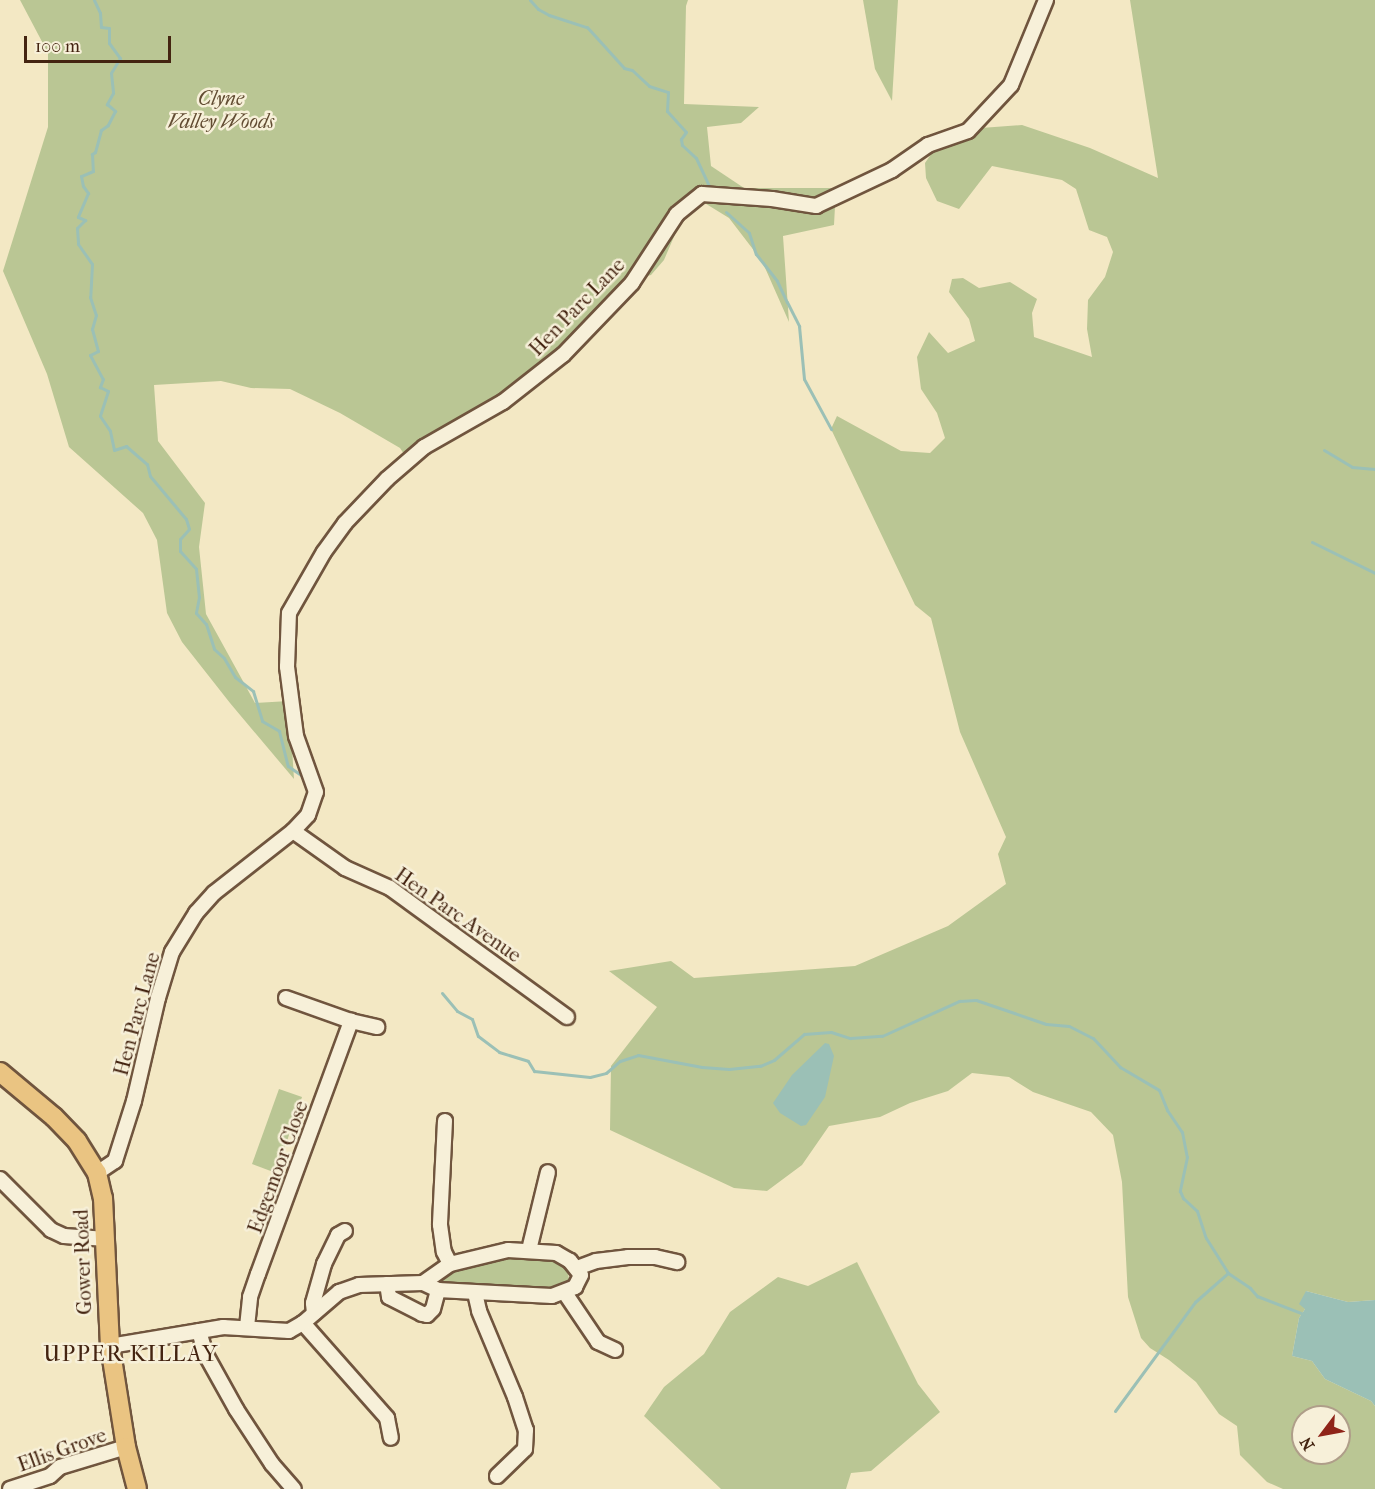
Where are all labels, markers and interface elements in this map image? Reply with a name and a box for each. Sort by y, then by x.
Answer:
scale bar [27,24,174,62]
text: 100 m [35,36,80,57]
park label: Clyne Valley Woods [168,87,274,134]
street label: Hen Parc Lane [524,253,630,361]
street label: Hen Parc Avenue [390,863,526,967]
street label: Hen Parc Lane [109,950,165,1078]
street label: Edgemoor Close [243,1097,313,1237]
street label: Gower Road [69,1209,97,1315]
district label: UPPER KILLAY [43,1342,219,1368]
north arrow [1291,1405,1351,1465]
street label: Ellis Grove [14,1423,110,1477]
text: N [1296,1434,1318,1454]

